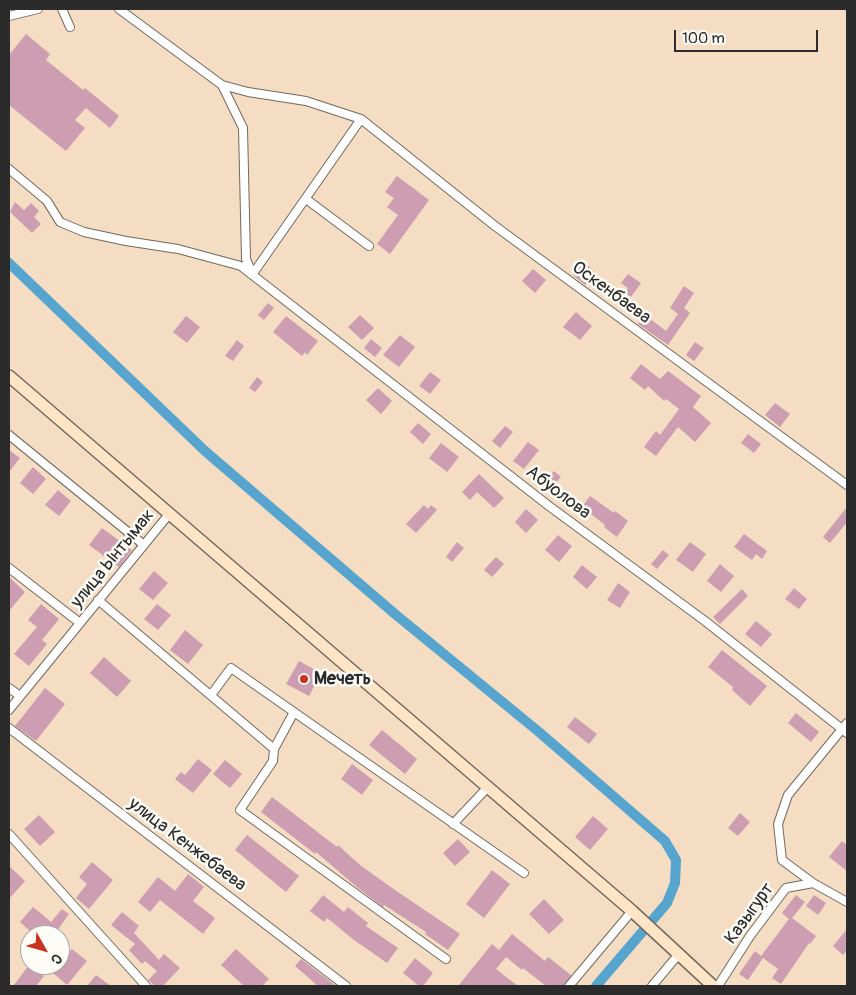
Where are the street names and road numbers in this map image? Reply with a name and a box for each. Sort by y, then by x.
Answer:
street label: Оскенбаева [567,257,655,329]
street label: Абуолова [521,462,595,524]
street label: улица Ынтымак [67,505,159,613]
street label: улица Кенжебаева [124,794,250,896]
street label: Казыгурт [721,879,779,949]

